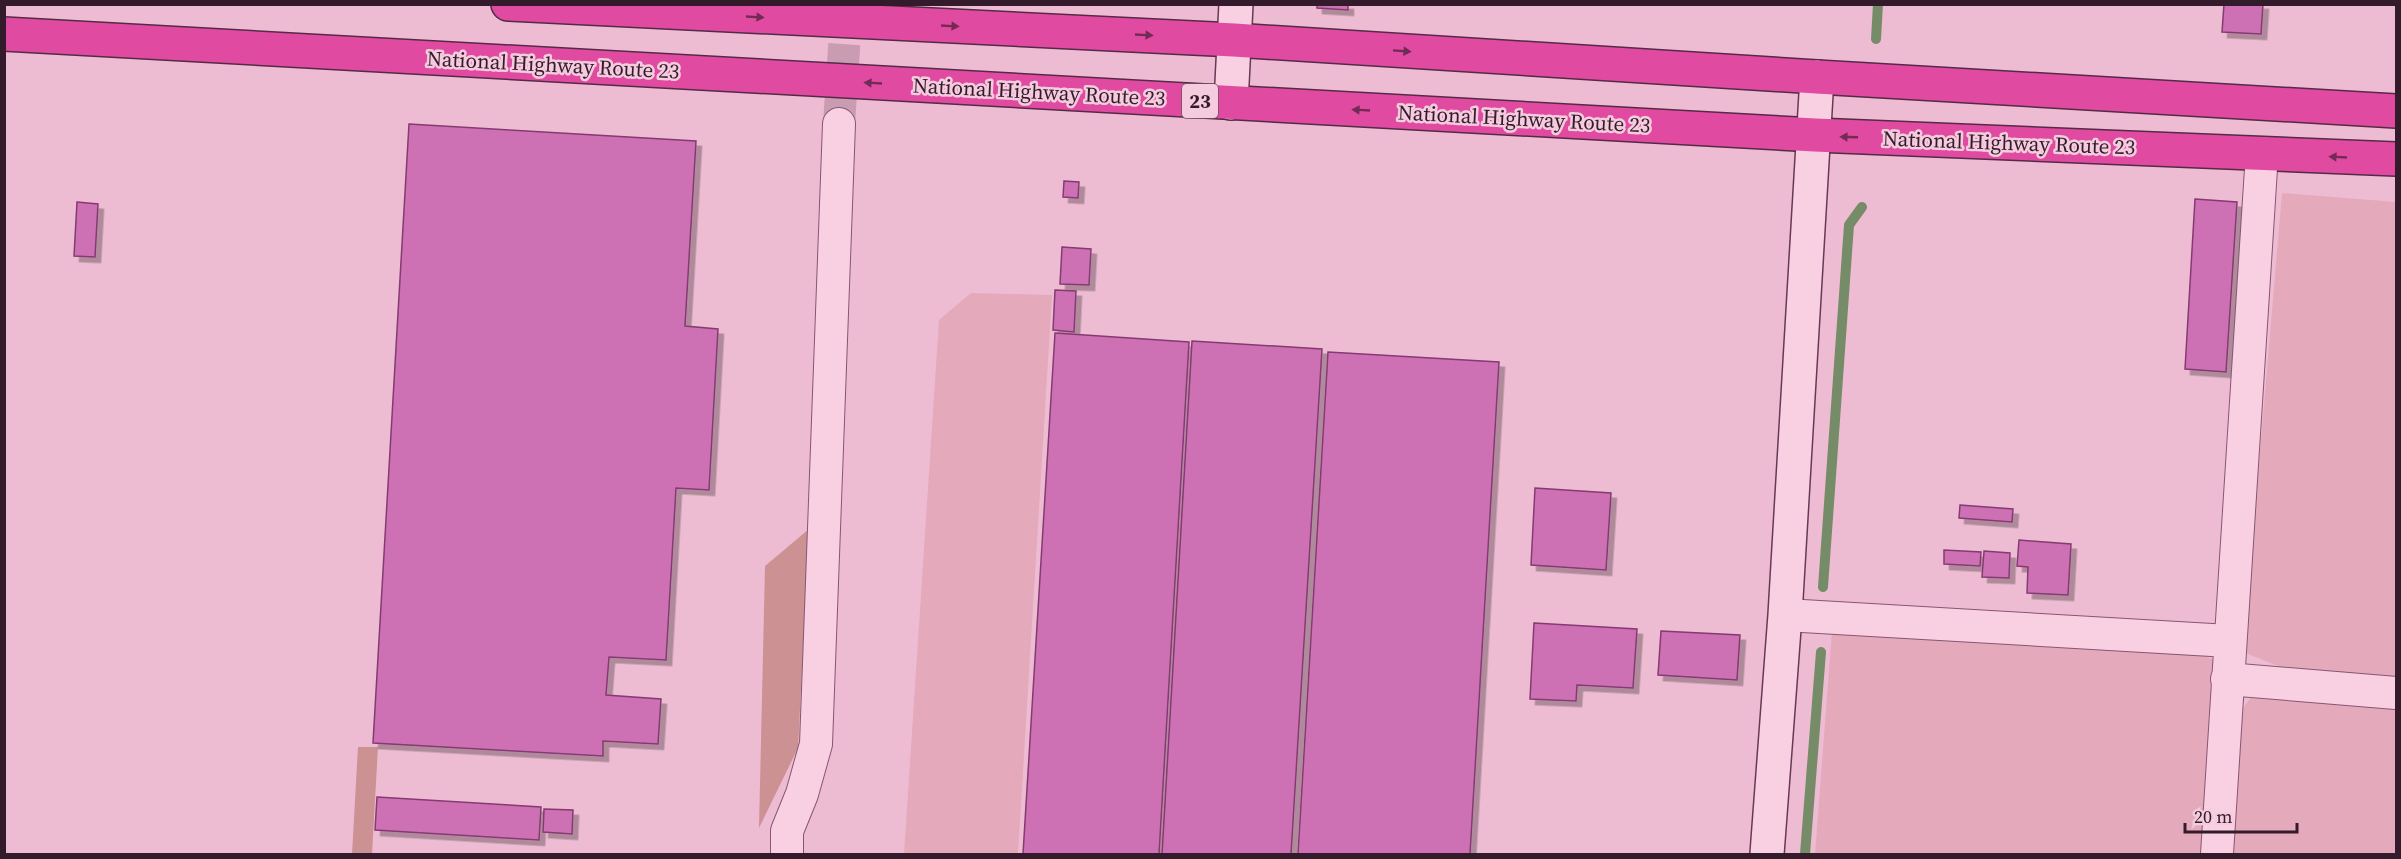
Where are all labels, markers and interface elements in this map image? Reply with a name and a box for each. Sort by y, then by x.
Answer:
one-way arrow [745,12,764,21]
one-way arrow [940,21,959,31]
one-way arrow [1135,31,1154,40]
street label: National Highway Route 23 [426,43,680,86]
one-way arrow [1392,46,1411,55]
street label: National Highway Route 23 [912,70,1166,113]
one-way arrow [863,78,882,87]
road number: 23 [1182,84,1218,118]
street label: National Highway Route 23 [1397,97,1651,140]
one-way arrow [1352,106,1371,115]
street label: National Highway Route 23 [1882,124,2136,161]
one-way arrow [1840,132,1859,141]
one-way arrow [2329,152,2348,161]
scale bar [2185,796,2298,834]
text: 20 m [2194,804,2232,829]

